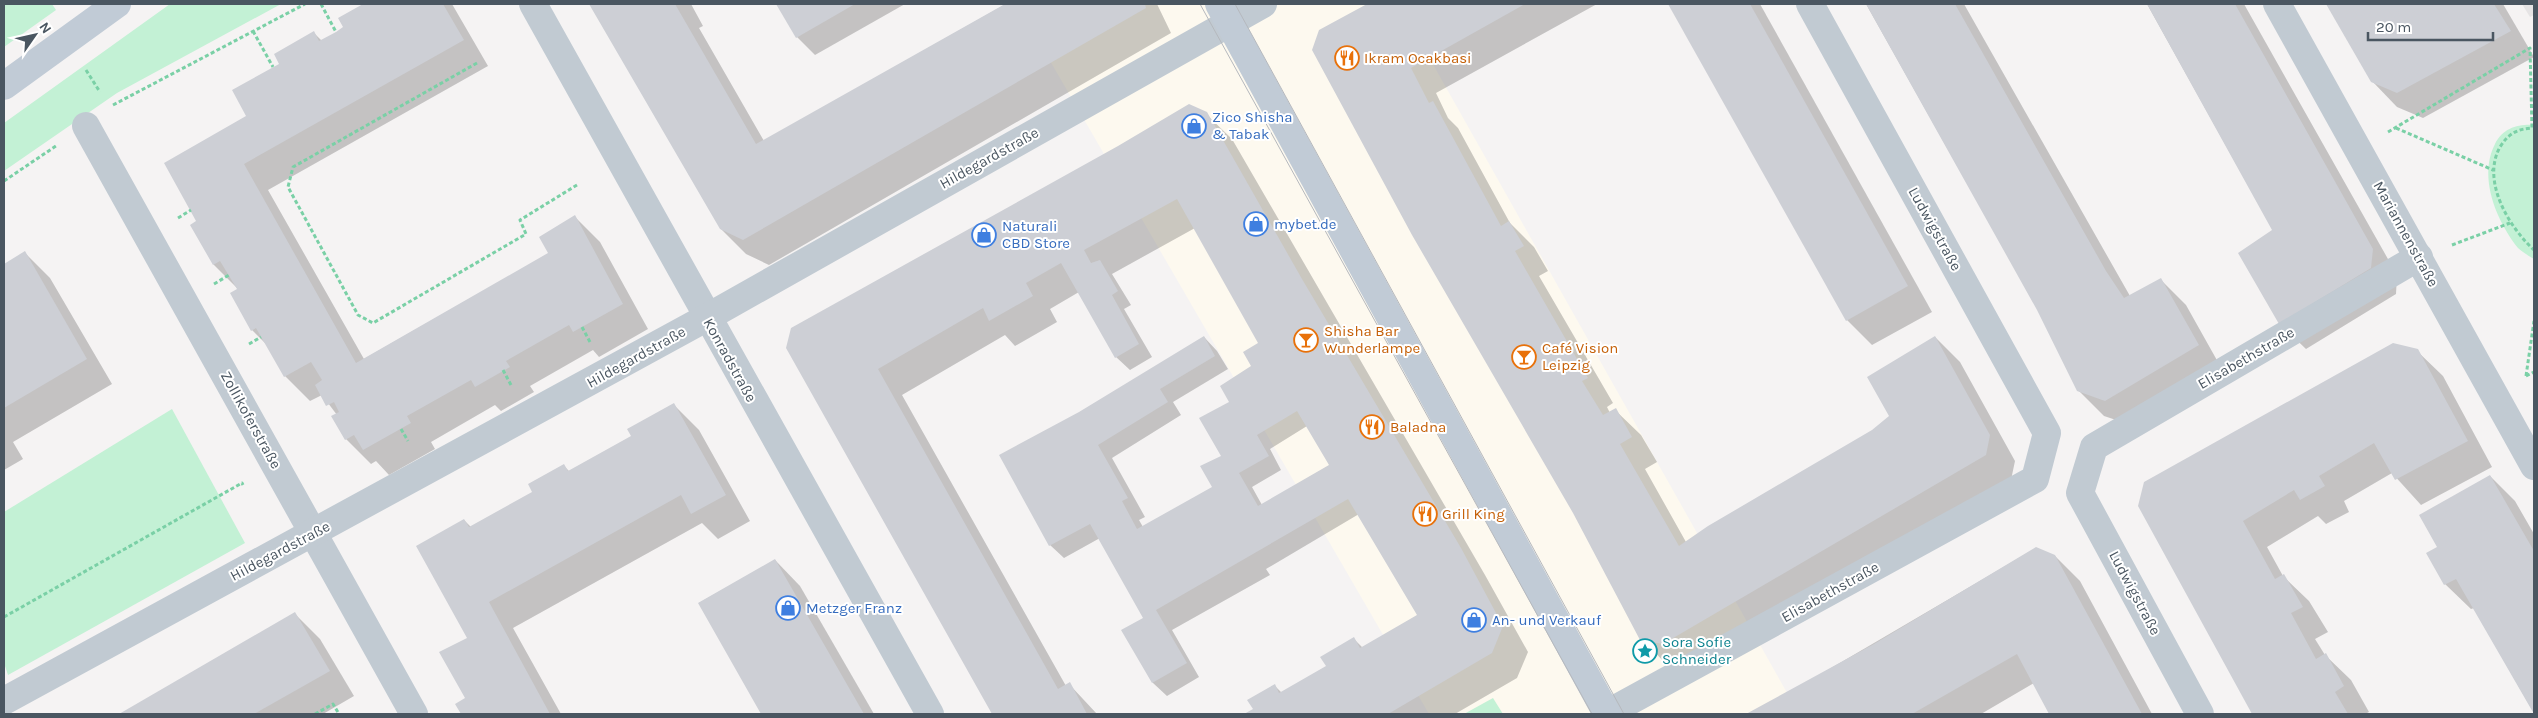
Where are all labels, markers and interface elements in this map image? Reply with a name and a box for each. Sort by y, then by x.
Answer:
north arrow [10,10,60,60]
scale bar [2368,10,2493,42]
text: 20 m [2376,18,2411,36]
text: N [36,19,55,37]
restaurant icon: Ikram Ocakbasi [1334,45,1360,71]
place label: Ikram Ocakbasi [1364,49,1472,67]
place label: Zico Shisha & Tabak [1212,108,1293,143]
shop icon: Zico Shisha & Tabak [1181,113,1207,139]
street label: Hildegardstraße [936,123,1042,193]
street label: Mariannenstraße [2370,178,2442,290]
street label: Ludwigstraße [1905,184,1965,274]
shop icon: mybet.de [1243,211,1269,237]
place label: mybet.de [1274,215,1337,233]
place label: Naturali CBD Store [1002,217,1070,252]
shop icon: Naturali CBD Store [971,222,997,248]
street label: Konradstraße [700,315,760,405]
street label: Hildegardstraße [583,322,689,392]
place label: Shisha Bar Wunderlampe [1324,322,1420,357]
street label: Elisabethstraße [2194,323,2298,393]
bar icon: Shisha Bar Wunderlampe [1293,327,1319,353]
place label: Café Vision Leipzig [1542,339,1618,374]
bar icon: Café Vision Leipzig [1511,344,1537,370]
street label: Zollikoferstraße [217,368,285,472]
restaurant icon: Baladna [1359,414,1385,440]
place label: Baladna [1390,418,1446,436]
restaurant icon: Grill King [1412,501,1438,527]
place label: Grill King [1442,505,1505,523]
street label: Hildegardstraße [227,517,333,585]
street label: Ludwigstraße [2105,548,2165,638]
street label: Elisabethstraße [1778,558,1882,626]
shop icon: Metzger Franz [775,595,801,621]
place label: Metzger Franz [806,599,902,617]
shop icon: An- und Verkauf [1461,607,1487,633]
place label: An- und Verkauf [1492,611,1602,629]
place label: Sora Sofie Schneider [1662,633,1732,668]
place icon: Sora Sofie Schneider [1632,638,1658,664]

